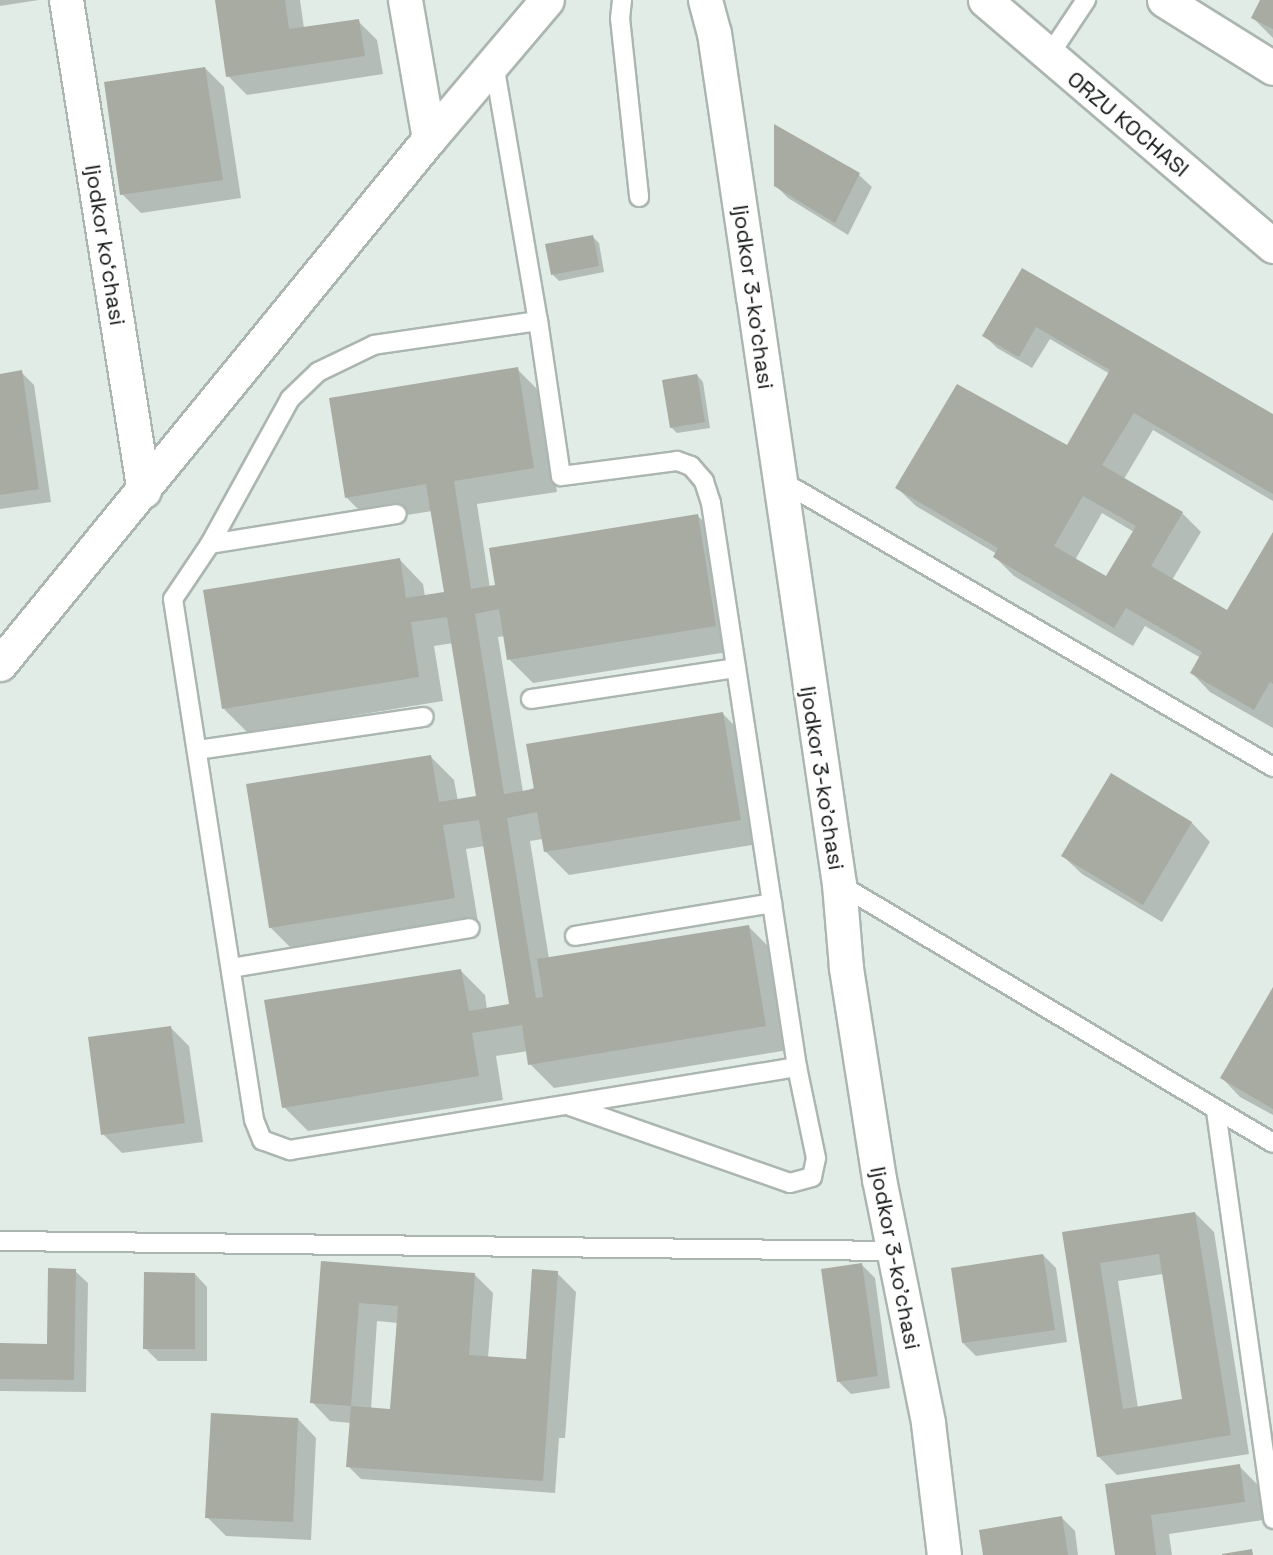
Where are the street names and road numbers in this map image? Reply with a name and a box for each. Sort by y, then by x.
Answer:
street label: ORZU KOCHASI [1062,66,1194,182]
street label: Ijodkor koʻchasi [79,163,131,327]
street label: Ijodkor 3-koʼchasi [727,203,779,391]
street label: Ijodkor 3-koʼchasi [794,684,850,872]
street label: Ijodkor 3-koʼchasi [864,1164,926,1352]

